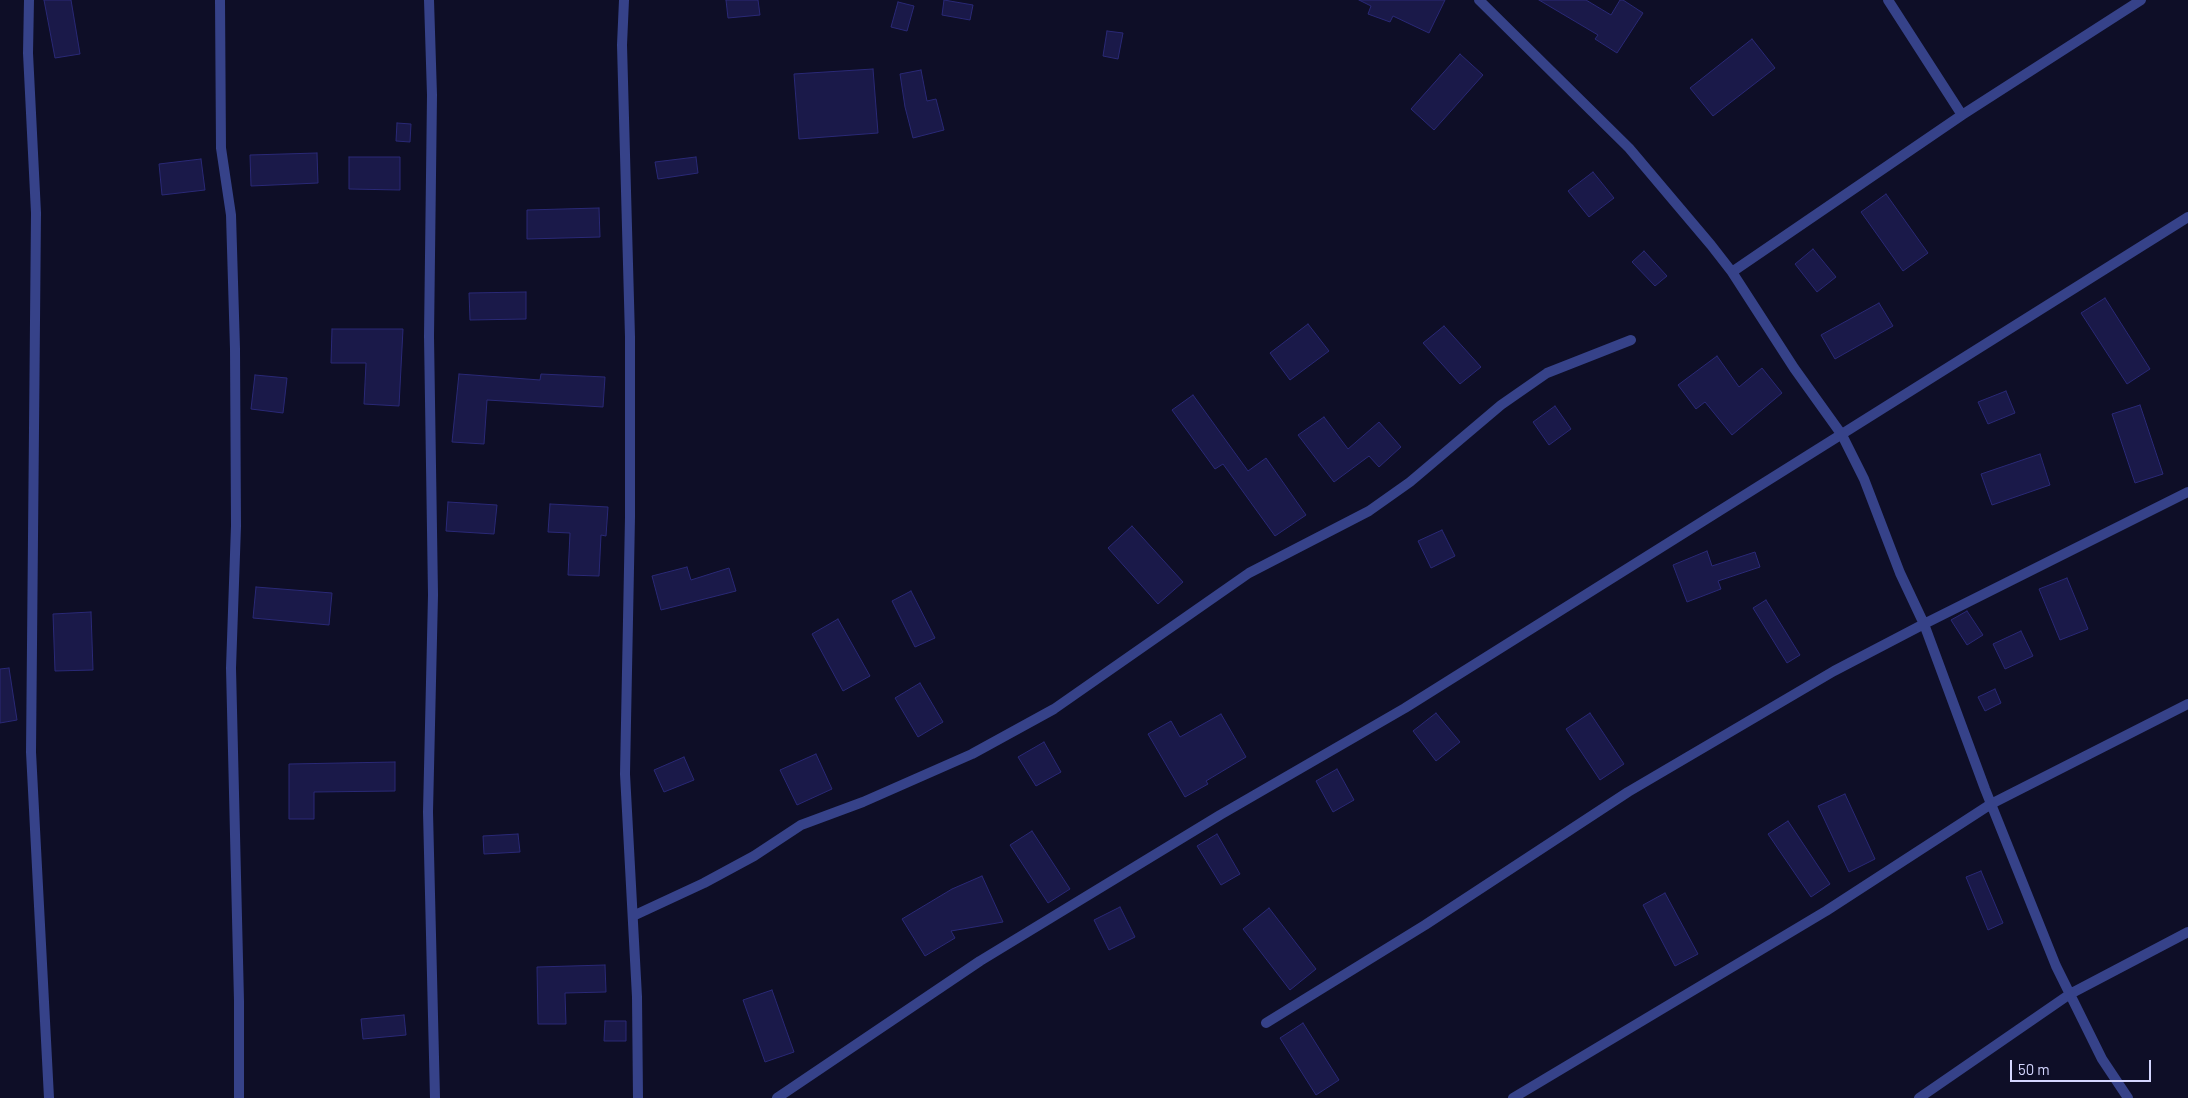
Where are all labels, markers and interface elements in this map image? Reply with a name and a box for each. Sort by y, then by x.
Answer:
scale bar [2013,1050,2154,1082]
text: 50 m [2018,1060,2050,1078]

